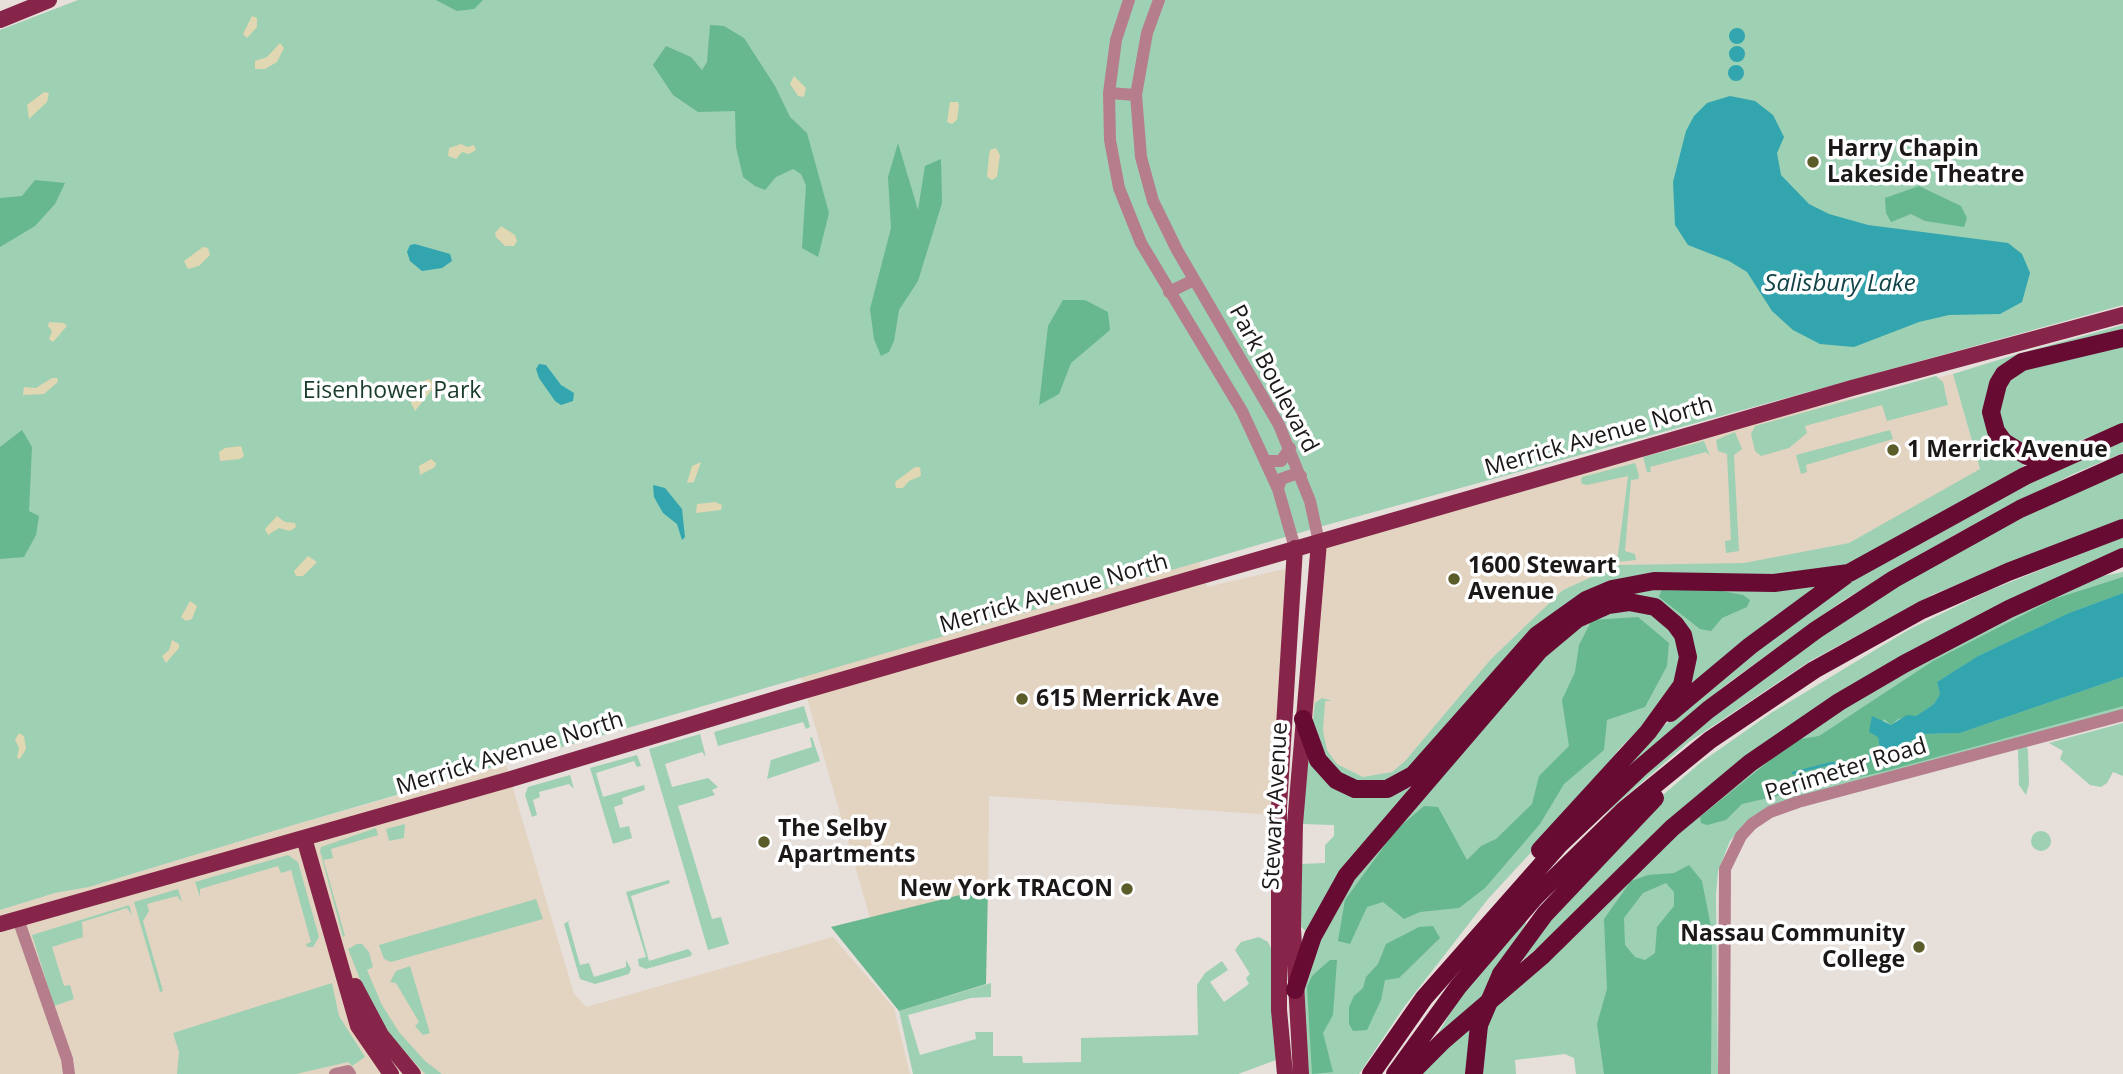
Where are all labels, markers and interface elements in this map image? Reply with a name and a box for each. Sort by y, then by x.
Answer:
place label: Harry Chapin Lakeside Theatre [1827,135,2024,189]
marker: Harry Chapin Lakeside Theatre [1805,154,1821,170]
water label: Salisbury Lake [1764,270,1916,298]
street label: Park Boulevard [1222,300,1324,458]
park label: Eisenhower Park [303,377,481,405]
street label: Merrick Avenue North [1482,391,1716,483]
place label: 1 Merrick Avenue [1907,436,2108,464]
marker: 1 Merrick Avenue [1885,442,1901,458]
street label: Merrick Avenue North [937,548,1171,640]
place label: 1600 Stewart Avenue [1468,552,1617,606]
marker: 1600 Stewart Avenue [1446,571,1462,587]
place label: 615 Merrick Ave [1036,685,1219,713]
marker: 615 Merrick Ave [1014,691,1030,707]
street label: Merrick Avenue North [393,706,627,802]
street label: Stewart Avenue [1258,721,1294,891]
street label: Perimeter Road [1762,732,1930,808]
place label: The Selby Apartments [778,815,915,869]
marker: The Selby Apartments [756,834,772,850]
place label: New York TRACON [900,875,1113,903]
marker: New York TRACON [1119,881,1135,897]
place label: Nassau Community College [1680,920,1905,974]
marker: Nassau Community College [1911,939,1927,955]

